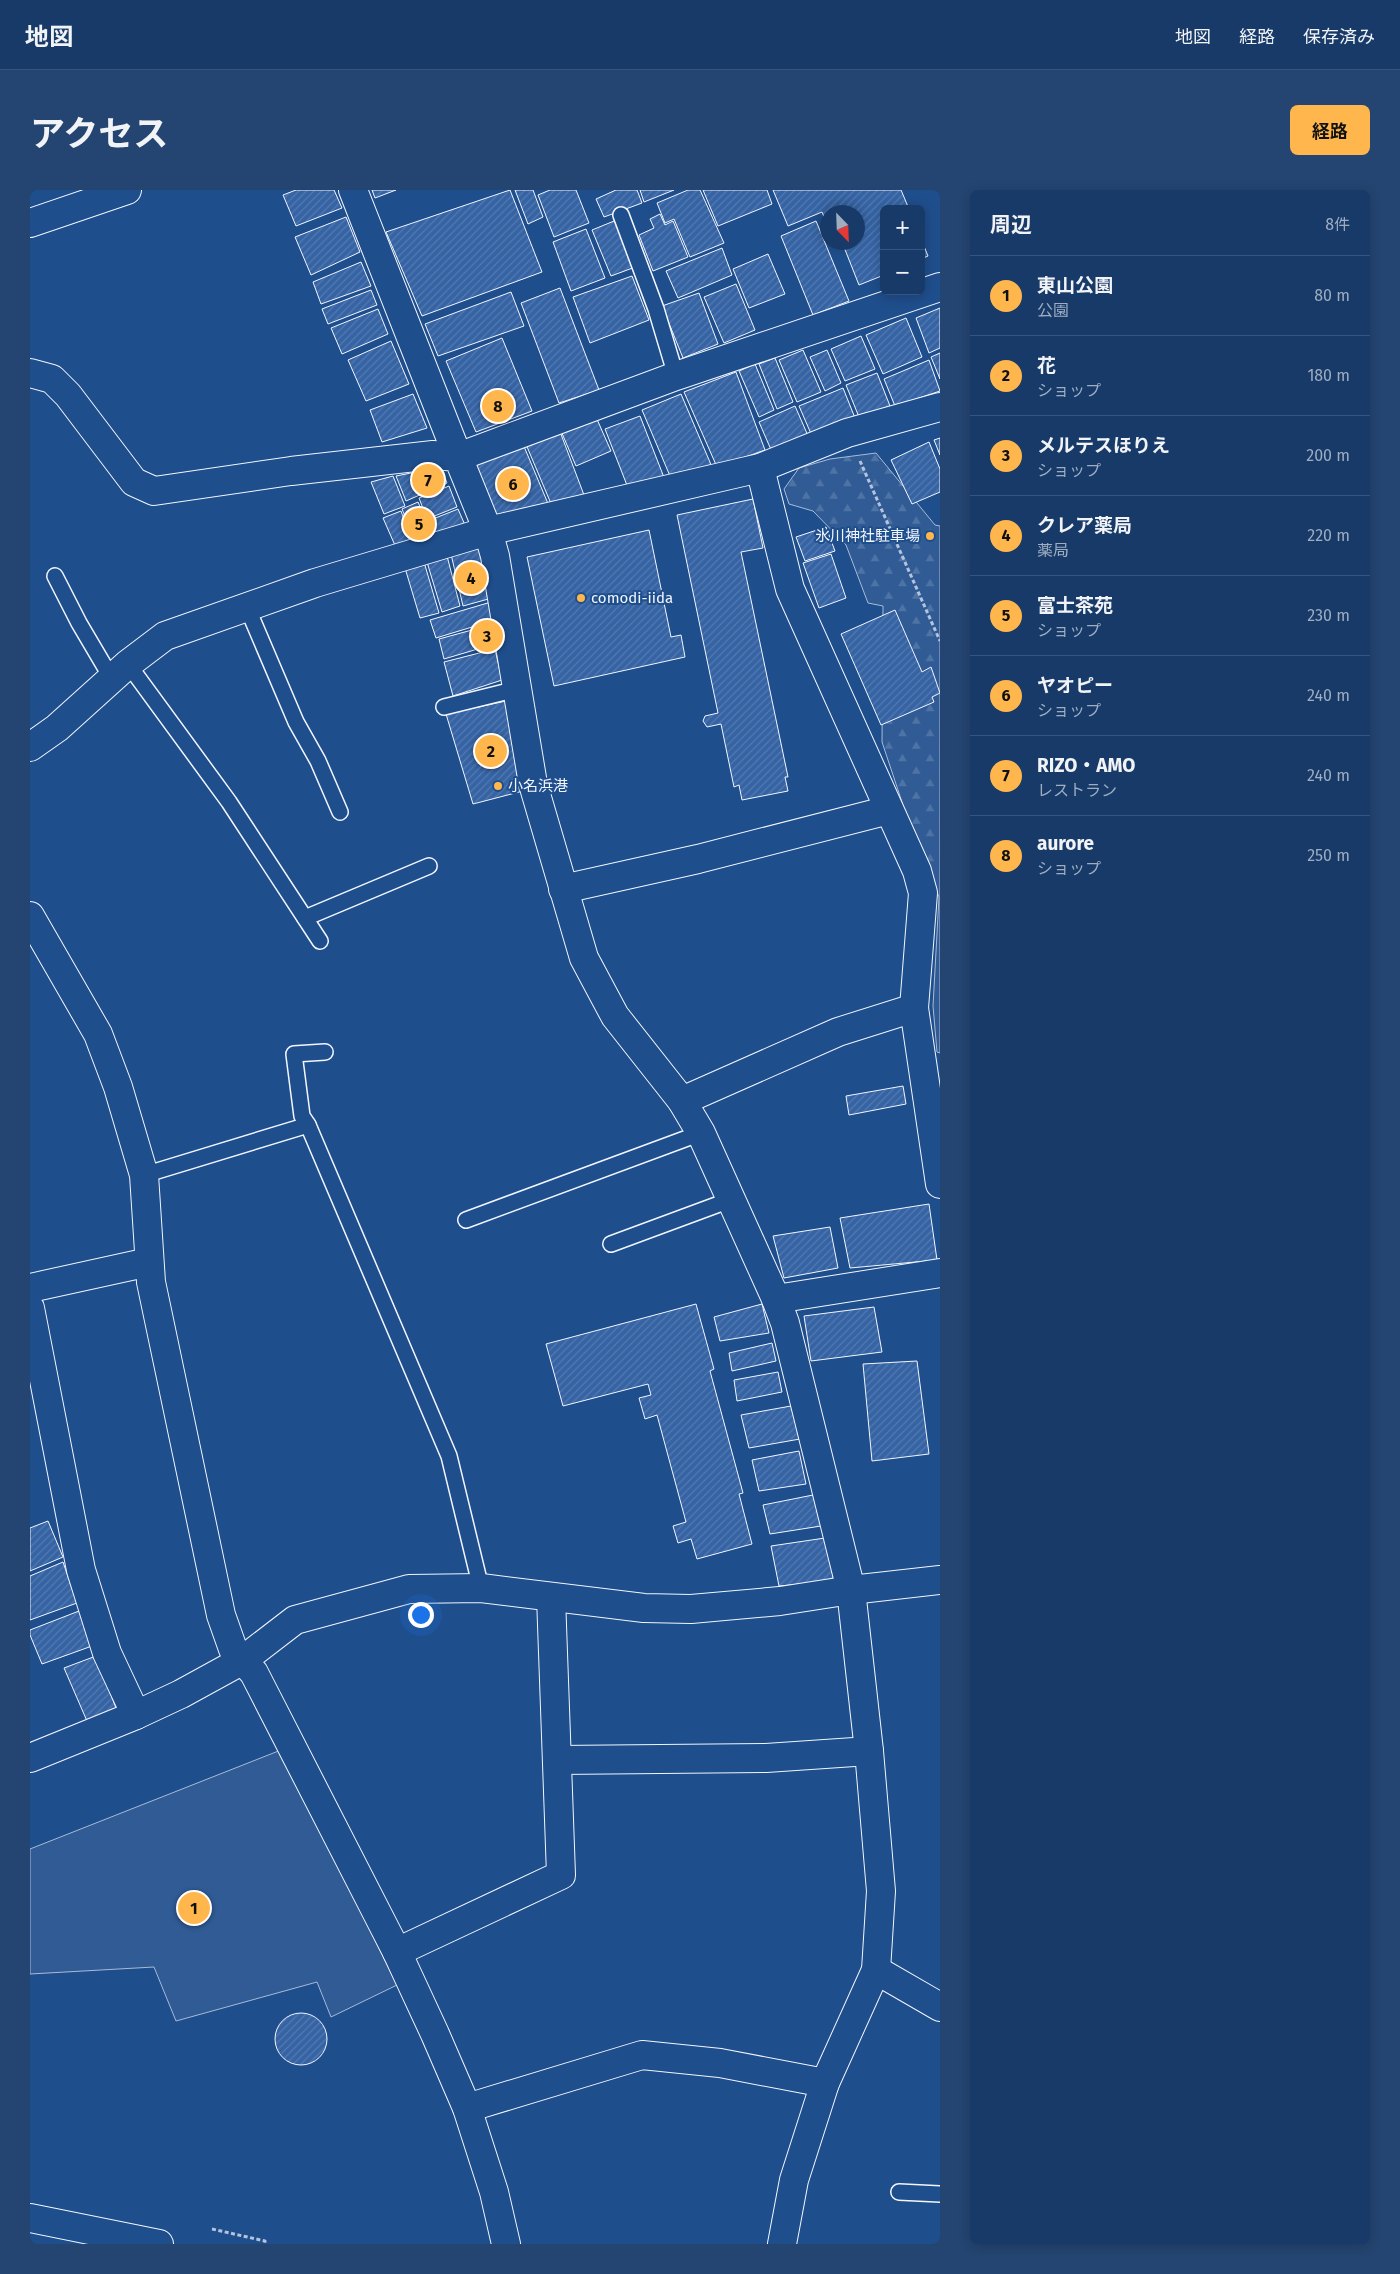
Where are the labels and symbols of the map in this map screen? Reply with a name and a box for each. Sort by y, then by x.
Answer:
north arrow [820,205,865,250]
pin: 8 [482,387,514,425]
pin: 7 [412,461,444,499]
pin: 6 [497,465,529,503]
pin: 5 [403,505,435,543]
place label: 氷川神社駐車場 [815,527,920,545]
marker: 氷川神社駐車場 [924,530,936,542]
pin: 4 [455,559,487,597]
place label: comodi-iida [591,589,673,607]
marker: comodi-iida [575,592,587,604]
pin: 3 [471,617,503,655]
pin: 2 [475,732,507,770]
place label: 小名浜港 [508,777,568,795]
marker: 小名浜港 [492,780,504,792]
your location [408,1602,434,1628]
pin: 1 [178,1889,210,1927]

